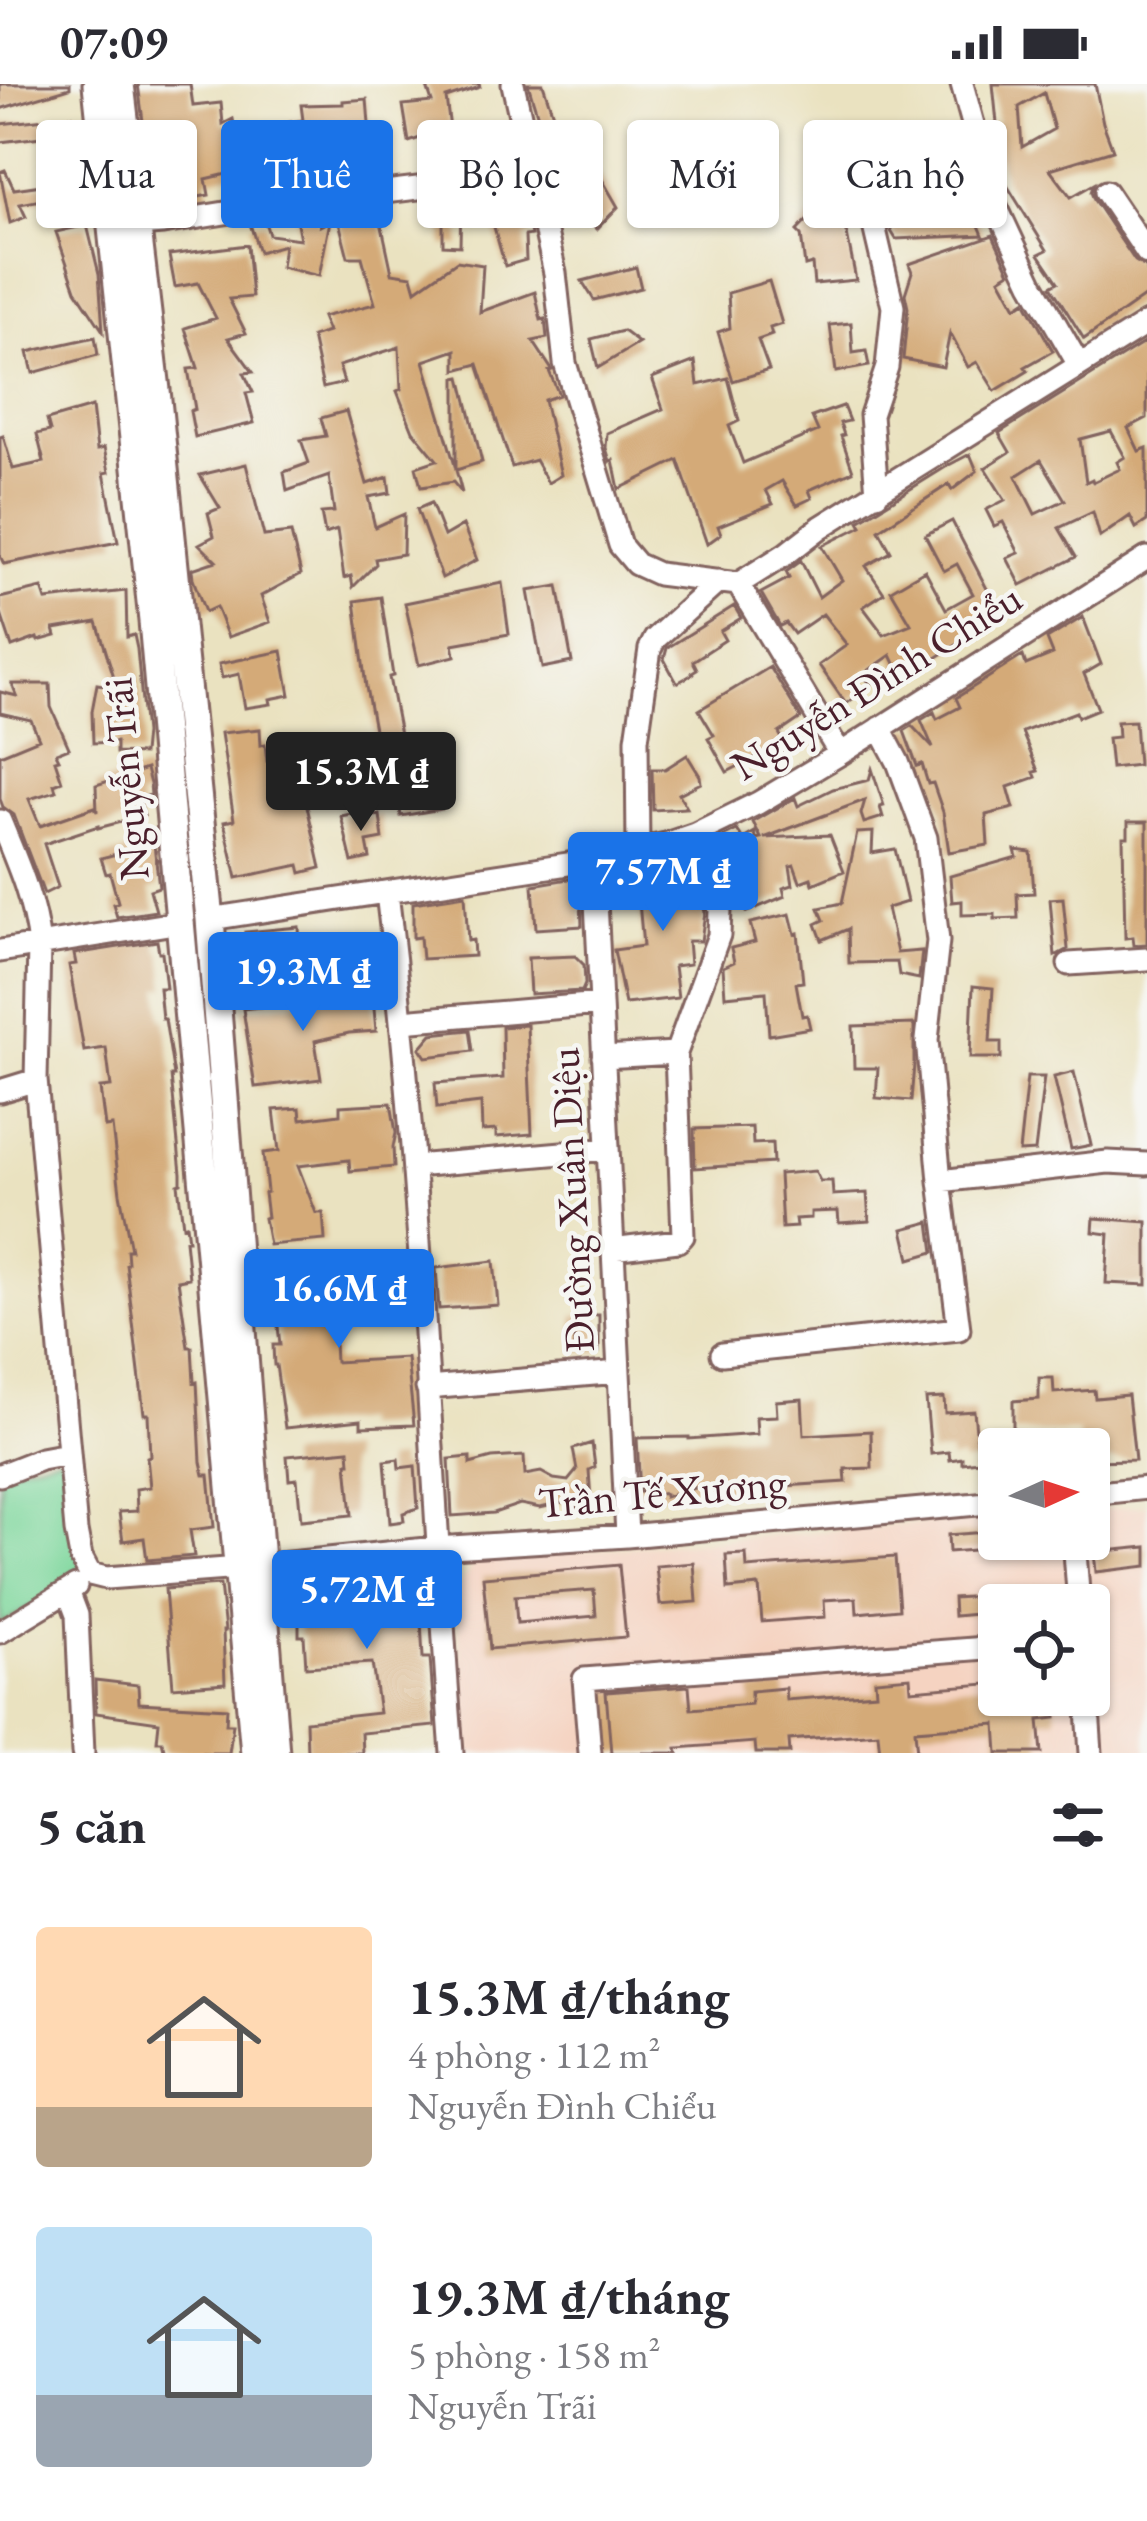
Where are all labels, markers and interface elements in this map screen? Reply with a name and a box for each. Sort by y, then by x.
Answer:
text: 07:09 [60,13,168,71]
chip: Mua [36,120,197,228]
chip: Thuê [221,120,393,228]
chip: Bộ lọc [417,120,603,228]
chip: Mới [627,120,779,228]
chip: Căn hộ [803,120,1007,228]
street label: Nguyễn Đình Chiểu [721,570,1032,793]
street label: Nguyễn Trãi [89,675,162,882]
pin: 15.3M ₫ [250,732,472,834]
text: 15.3M ₫ [293,745,429,796]
pin: 7.57M ₫ [552,832,774,934]
text: 7.57M ₫ [595,845,731,896]
pin: 19.3M ₫ [192,932,414,1034]
text: 19.3M ₫ [235,945,371,996]
street label: Đường Xuân Diệu [536,1046,607,1354]
pin: 16.6M ₫ [228,1249,450,1351]
text: 16.6M ₫ [271,1262,407,1313]
north arrow [978,1428,1110,1560]
map controls [978,1428,1110,1716]
street label: Trần Tế Xương [536,1454,789,1531]
pin: 5.72M ₫ [256,1550,478,1652]
text: 5.72M ₫ [299,1563,435,1614]
button: locate [978,1584,1110,1716]
text: 5 căn [36,1792,146,1858]
icon: filters [1045,1792,1111,1858]
text: 15.3M ₫/tháng [408,1963,730,2029]
icon: home [132,1975,276,2119]
text: 4 phòng · 112 m² [408,2029,661,2080]
text: Nguyễn Đình Chiểu [408,2080,717,2131]
text: 19.3M ₫/tháng [408,2263,730,2329]
icon: home [132,2275,276,2419]
text: 5 phòng · 158 m² [408,2329,661,2380]
text: Nguyễn Trãi [408,2380,597,2431]

